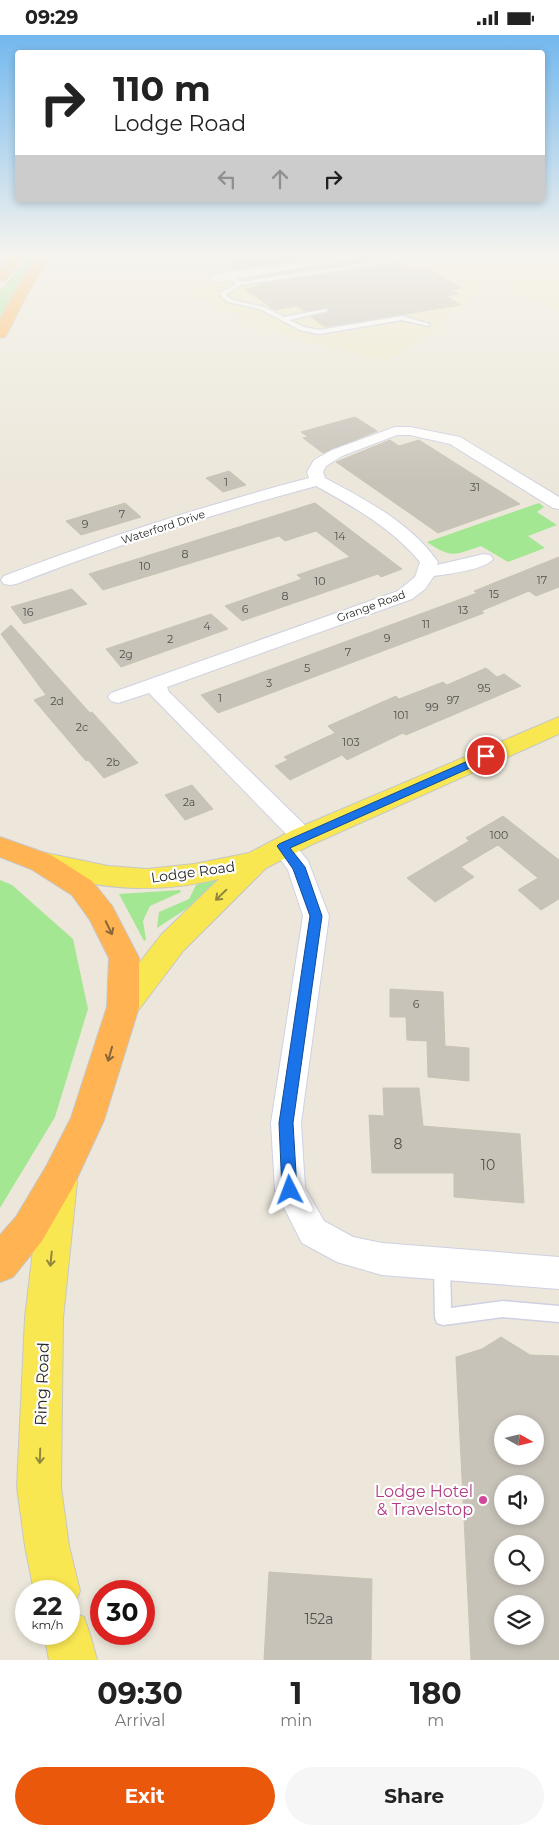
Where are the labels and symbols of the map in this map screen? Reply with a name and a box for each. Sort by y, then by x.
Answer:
house number: 1 [224,475,228,489]
house number: 31 [470,480,480,494]
house number: 7 [119,507,125,521]
street label: Waterford Drive [119,507,207,547]
house number: 9 [82,517,89,531]
house number: 14 [334,529,346,543]
house number: 8 [181,547,189,561]
house number: 10 [139,559,151,573]
house number: 17 [537,573,547,587]
house number: 10 [314,574,326,588]
street label: Grange Road [335,587,407,625]
house number: 15 [489,587,499,601]
house number: 8 [281,589,289,603]
house number: 6 [242,602,249,616]
house number: 13 [458,603,468,617]
house number: 16 [23,605,34,619]
house number: 11 [422,617,430,631]
house number: 4 [203,619,211,633]
house number: 9 [384,631,391,645]
house number: 2 [167,632,173,646]
house number: 7 [345,645,351,659]
house number: 2g [119,647,133,661]
house number: 5 [304,661,310,675]
house number: 3 [266,676,272,690]
house number: 95 [478,681,490,695]
house number: 1 [218,691,222,705]
house number: 97 [446,693,460,707]
house number: 2d [50,694,64,708]
house number: 99 [425,700,439,714]
house number: 101 [393,708,409,722]
house number: 2c [76,720,88,734]
house number: 103 [342,735,360,749]
pin [465,735,507,777]
house number: 2b [106,755,120,769]
house number: 2a [183,795,195,809]
house number: 100 [490,828,508,842]
street label: Lodge Road [150,857,236,887]
one-way arrow [215,889,228,901]
one-way arrow [105,920,114,935]
house number: 6 [413,997,420,1011]
one-way arrow [104,1045,114,1061]
house number: 8 [394,1135,403,1153]
house number: 10 [481,1156,495,1174]
position arrow [263,1163,315,1215]
one-way arrow [46,1251,56,1267]
street label: Ring Road [31,1342,53,1426]
north arrow [494,1415,544,1465]
one-way arrow [35,1448,45,1464]
place label: Lodge Hotel & Travelstop [375,1482,473,1519]
marker: Lodge Hotel & Travelstop [477,1494,489,1506]
speed limit sign: 30 [90,1580,155,1645]
house number: 152a [304,1610,334,1628]

